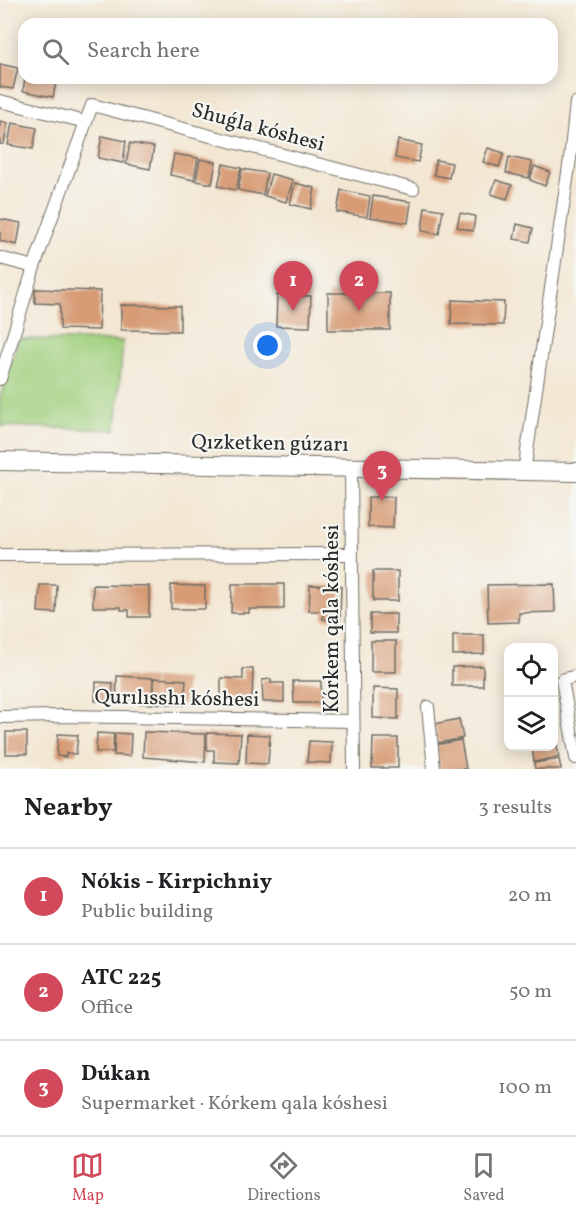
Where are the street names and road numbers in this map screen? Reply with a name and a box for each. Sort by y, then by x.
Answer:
street label: Shuǵla kóshesi [188,96,328,160]
street label: Qızketken gúzarı [191,428,349,460]
street label: Kórkem qala kóshesi [318,524,347,714]
street label: Qurılısshı kóshesi [94,683,260,715]

